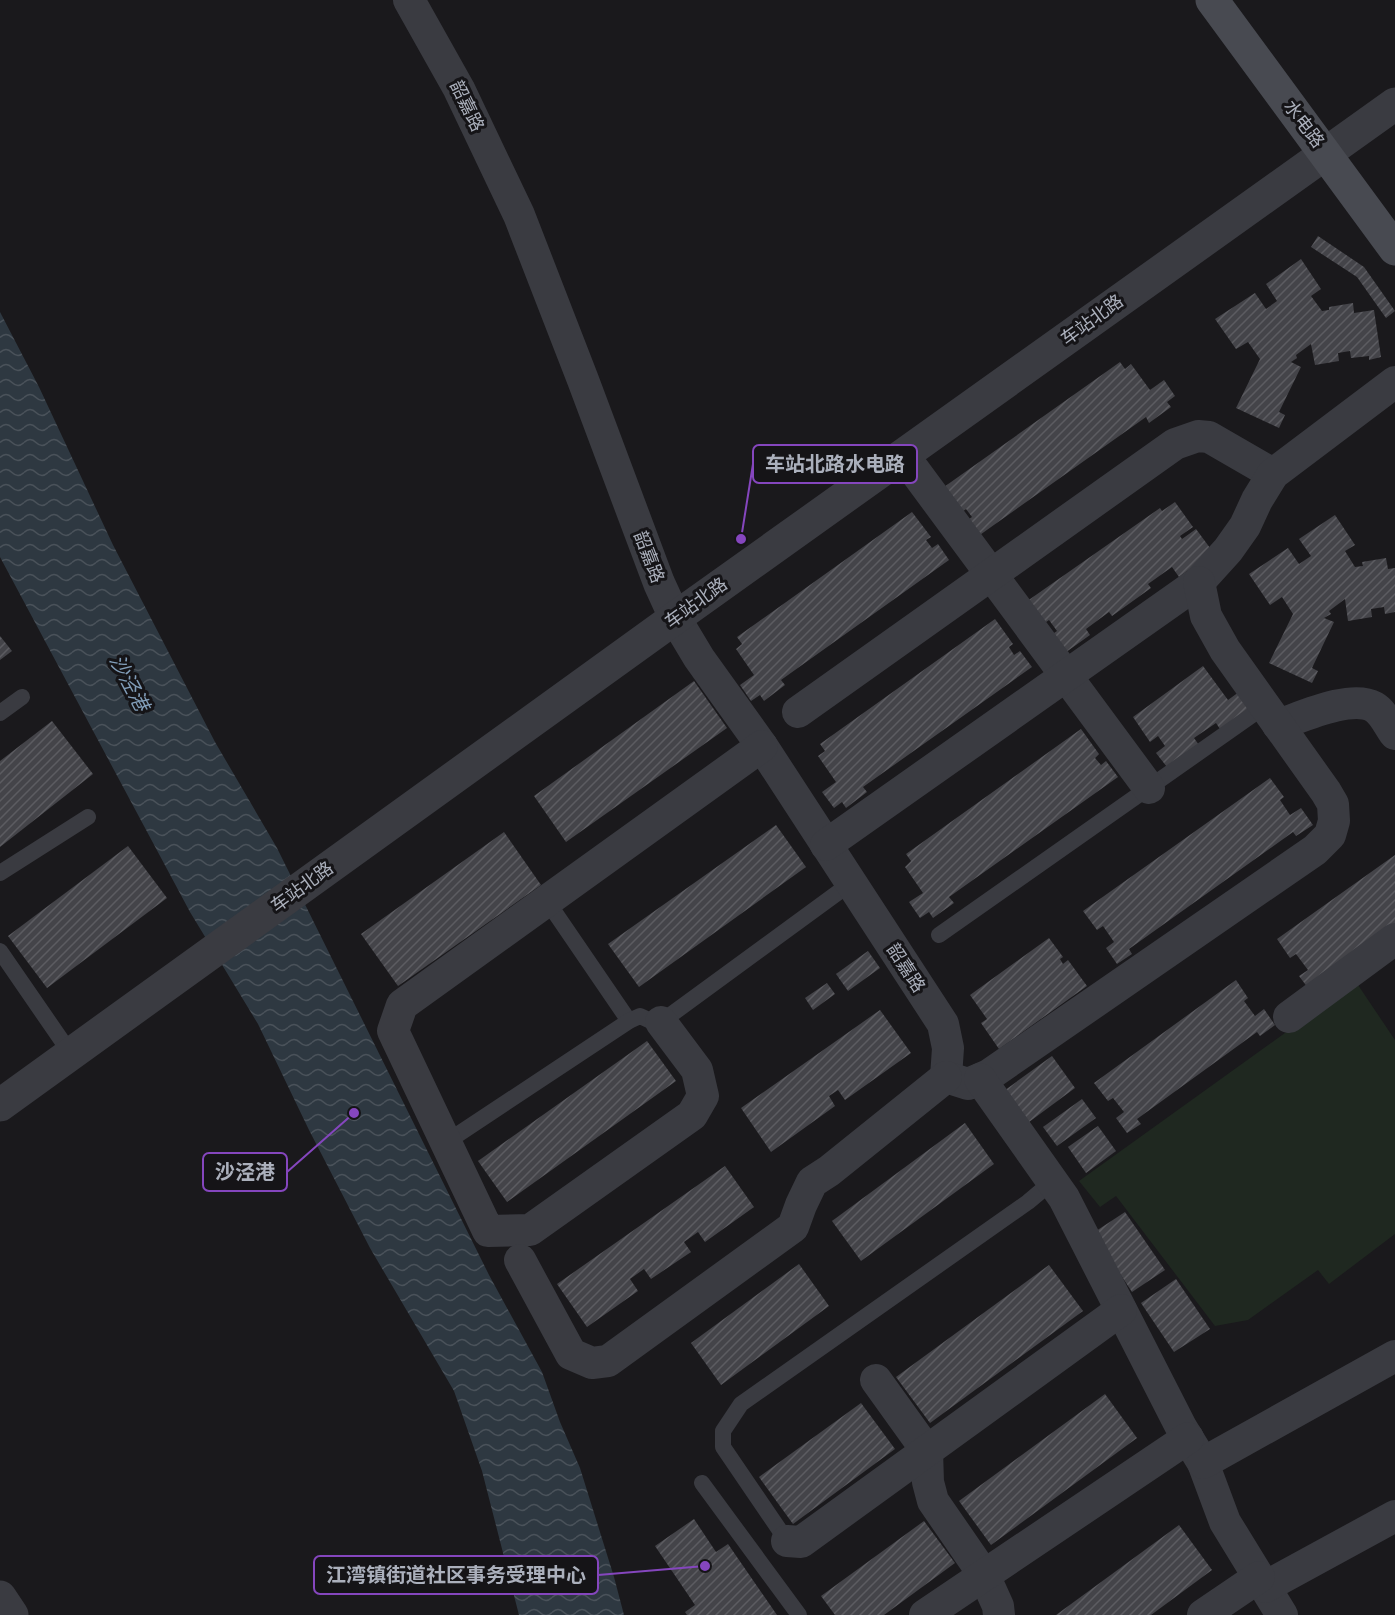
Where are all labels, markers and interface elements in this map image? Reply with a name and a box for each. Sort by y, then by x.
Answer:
street label: 韶嘉路 [445,77,489,135]
street label: 水电路 [1279,96,1329,152]
street label: 车站北路 [1056,290,1128,350]
callout: 车站北路水电路 [753,445,917,483]
text: 车站北路水电路 [765,453,905,476]
street label: 韶嘉路 [629,528,669,586]
street label: 车站北路 [660,573,732,633]
water label: 沙泾港 [105,651,155,718]
street label: 车站北路 [266,857,338,917]
street label: 韶嘉路 [882,939,930,997]
callout: 沙泾港 [203,1153,287,1191]
text: 沙泾港 [215,1161,275,1184]
callout: 江湾镇街道社区事务受理中心 [314,1556,598,1594]
text: 江湾镇街道社区事务受理中心 [326,1564,586,1587]

